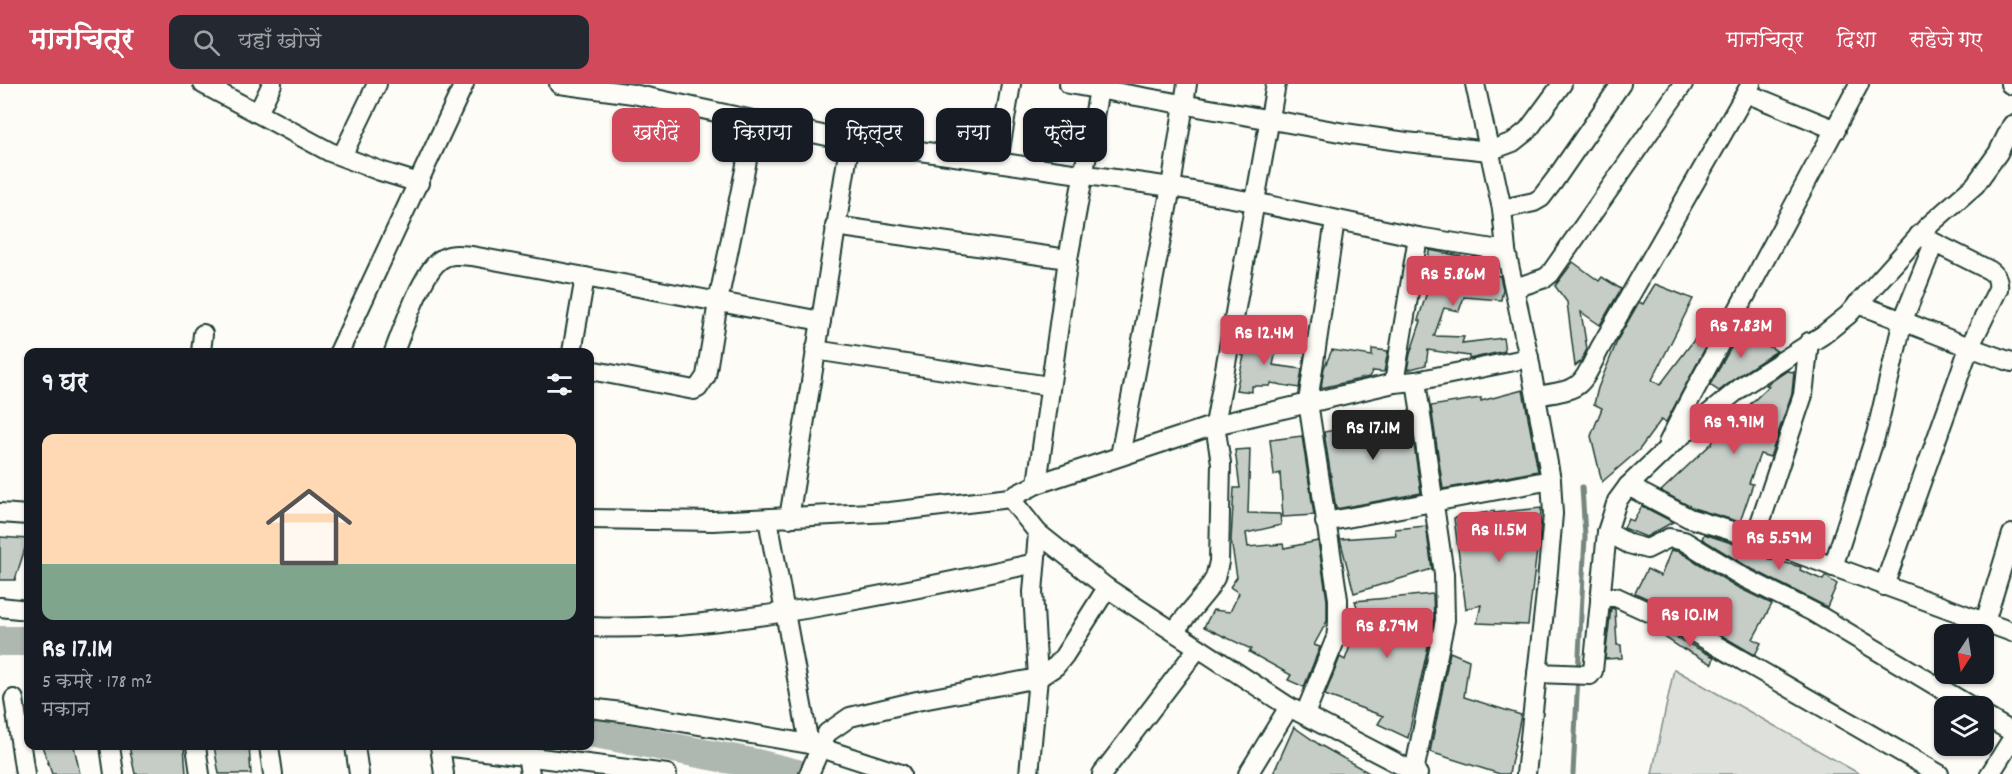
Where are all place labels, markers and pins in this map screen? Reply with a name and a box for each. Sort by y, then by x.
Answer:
pin: Rs 5.86M [1391,256,1515,307]
pin: Rs 7.83M [1679,308,1803,359]
pin: Rs 12.4M [1202,315,1326,366]
pin: Rs 9.91M [1672,404,1796,455]
pin: Rs 17.1M [1311,410,1435,461]
pin: Rs 11.5M [1437,512,1561,563]
pin: Rs 5.59M [1717,520,1841,571]
pin: Rs 10.1M [1628,597,1752,648]
pin: Rs 8.79M [1325,608,1449,659]

